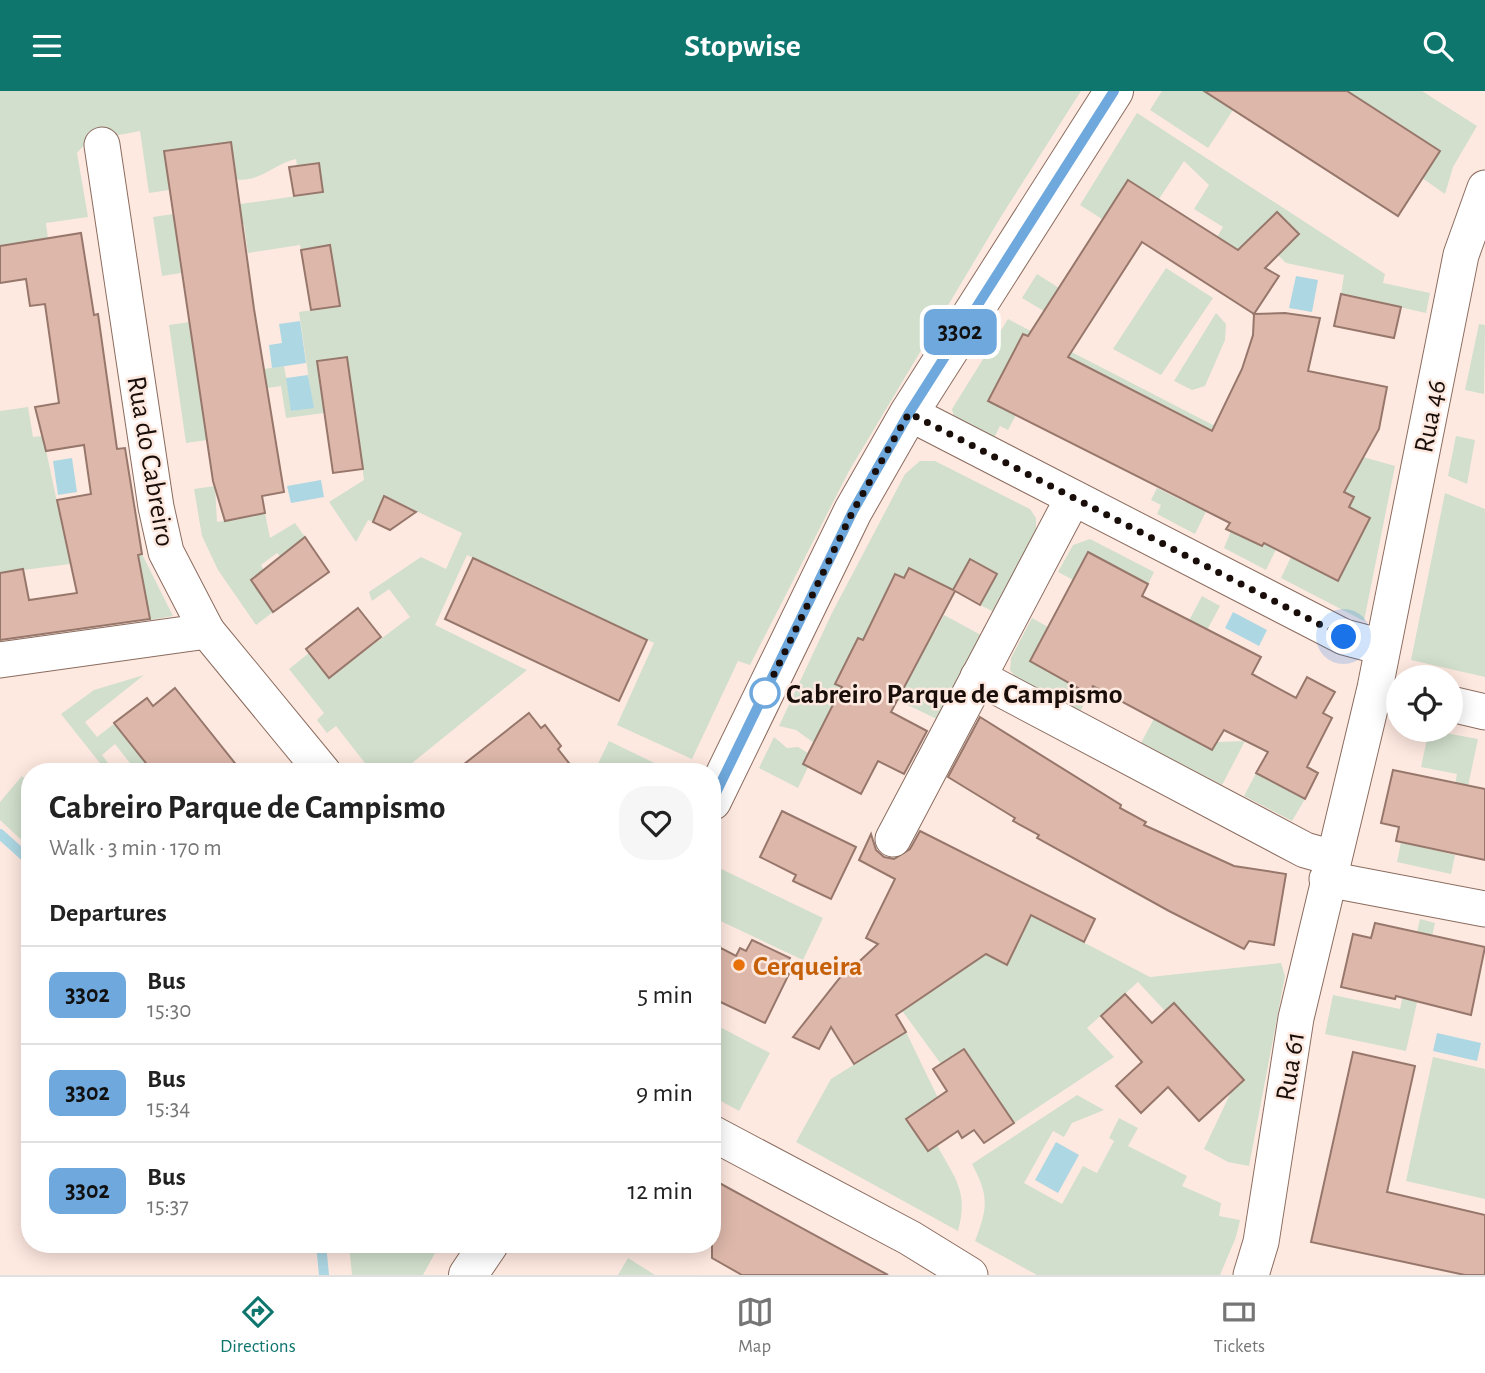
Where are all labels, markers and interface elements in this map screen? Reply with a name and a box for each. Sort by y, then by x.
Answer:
icon: menu [28,27,66,65]
icon: search [1419,27,1457,65]
text: Stopwise [684,30,801,62]
line badge: 3302 [911,309,1009,355]
text: 3302 [938,320,982,344]
street label: Rua do Cabreiro [121,374,179,549]
street label: Rua 46 [1410,378,1452,455]
your location [1326,619,1361,654]
map controls [1386,665,1463,742]
button: locate [1386,665,1463,742]
marker: Cabreiro Parque de Campismo [750,678,780,708]
place label: Cabreiro Parque de Campismo [786,681,1123,709]
button: heart [619,786,693,860]
text: Cabreiro Parque de Campismo [49,792,446,825]
text: Walk · 3 min · 170 m [49,837,222,860]
text: Departures [49,900,167,926]
place label: Cerqueira [753,953,863,981]
marker: Cerqueira [731,957,747,973]
text: Bus [147,968,186,994]
text: 5 min [637,982,693,1008]
text: 3302 [65,983,110,1007]
text: 15:30 [147,999,191,1022]
street label: Rua 61 [1272,1030,1310,1103]
text: Bus [147,1066,186,1092]
text: 9 min [636,1080,693,1106]
text: 3302 [65,1081,110,1105]
text: 15:34 [147,1097,190,1120]
text: Bus [147,1164,186,1190]
text: 12 min [627,1178,693,1204]
text: 3302 [65,1179,110,1203]
text: 15:37 [147,1195,189,1218]
tab: Directions [220,1293,296,1358]
tab: Map [736,1293,774,1358]
tab: Tickets [1214,1293,1265,1358]

